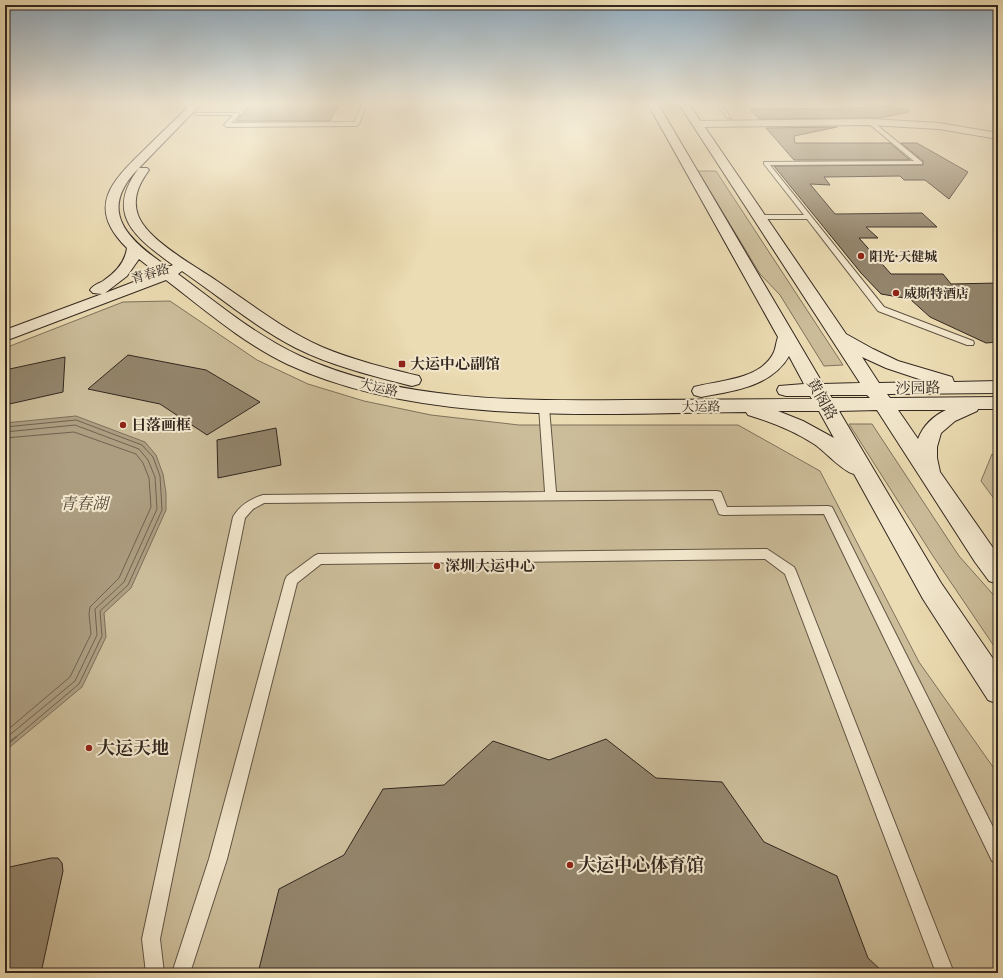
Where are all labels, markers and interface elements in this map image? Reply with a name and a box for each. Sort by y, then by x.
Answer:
place label: 阳光·天健城 [869,249,937,265]
marker: 阳光·天健城 [856,251,866,261]
street label: 青春路 [129,261,171,287]
place label: 威斯特酒店 [904,286,969,302]
marker: 威斯特酒店 [891,288,901,298]
place label: 大运中心副馆 [410,355,500,374]
marker: 大运中心副馆 [397,359,407,369]
street label: 黄阁路 [802,375,841,423]
street label: 大运路 [358,376,400,400]
street label: 沙园路 [895,379,941,398]
street label: 大运路 [681,399,721,415]
place label: 日落画框 [131,416,191,435]
marker: 日落画框 [118,420,128,430]
water label: 青春湖 [60,494,111,514]
place label: 深圳大运中心 [445,557,535,576]
marker: 深圳大运中心 [432,561,442,571]
place label: 大运天地 [97,738,169,760]
marker: 大运天地 [84,743,94,753]
place label: 大运中心体育馆 [578,855,704,877]
marker: 大运中心体育馆 [565,860,575,870]

